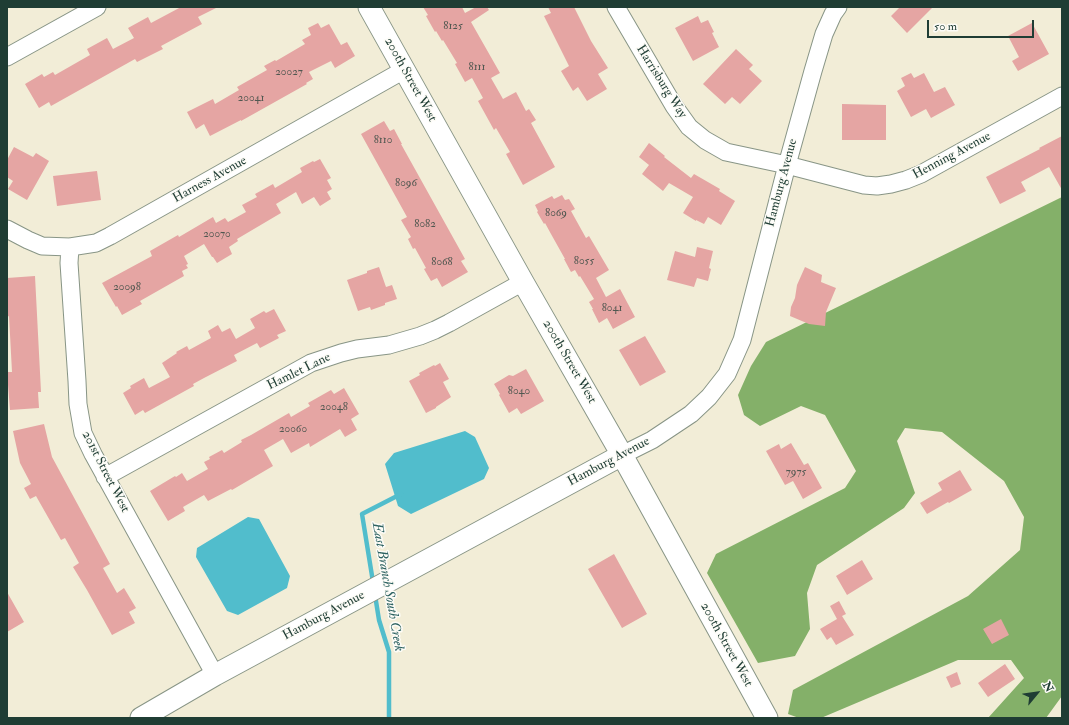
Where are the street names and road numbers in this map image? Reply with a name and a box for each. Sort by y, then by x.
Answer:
street label: 200th Street West [380,35,440,125]
street label: Harrisburg Way [632,42,690,122]
street label: Henning Avenue [910,129,994,183]
street label: Hamburg Avenue [763,137,801,229]
street label: Harness Avenue [170,153,250,207]
street label: 200th Street West [539,317,599,407]
street label: Hamlet Lane [265,350,333,394]
street label: 201st Street West [78,429,132,515]
street label: Hamburg Avenue [565,434,653,490]
street label: Hamburg Avenue [280,588,368,644]
street label: 200th Street West [696,600,756,690]

